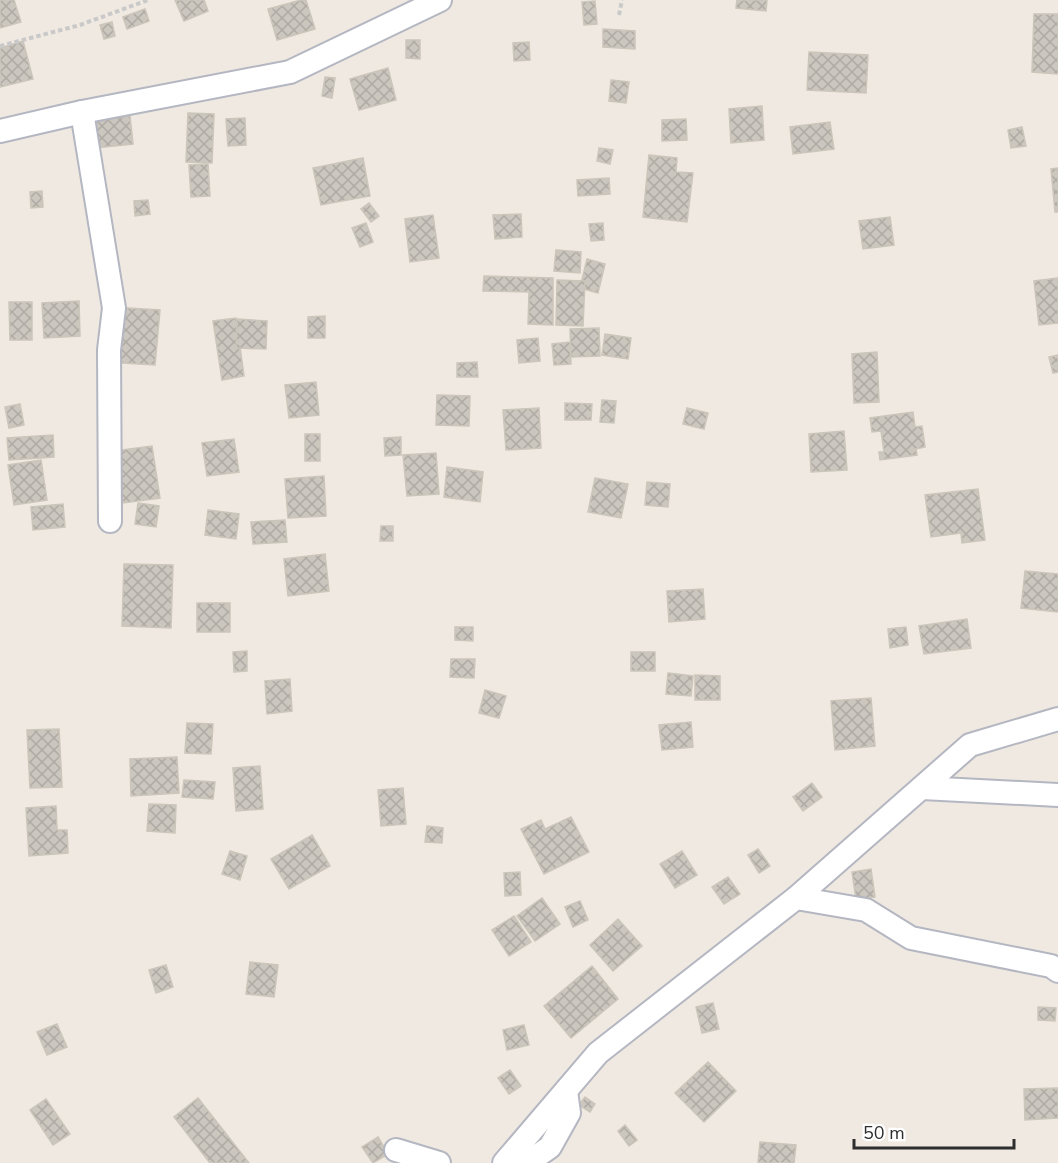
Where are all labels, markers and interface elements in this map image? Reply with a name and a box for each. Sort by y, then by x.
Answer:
scale bar [854,1112,1014,1150]
text: 50 m [863,1121,905,1145]

